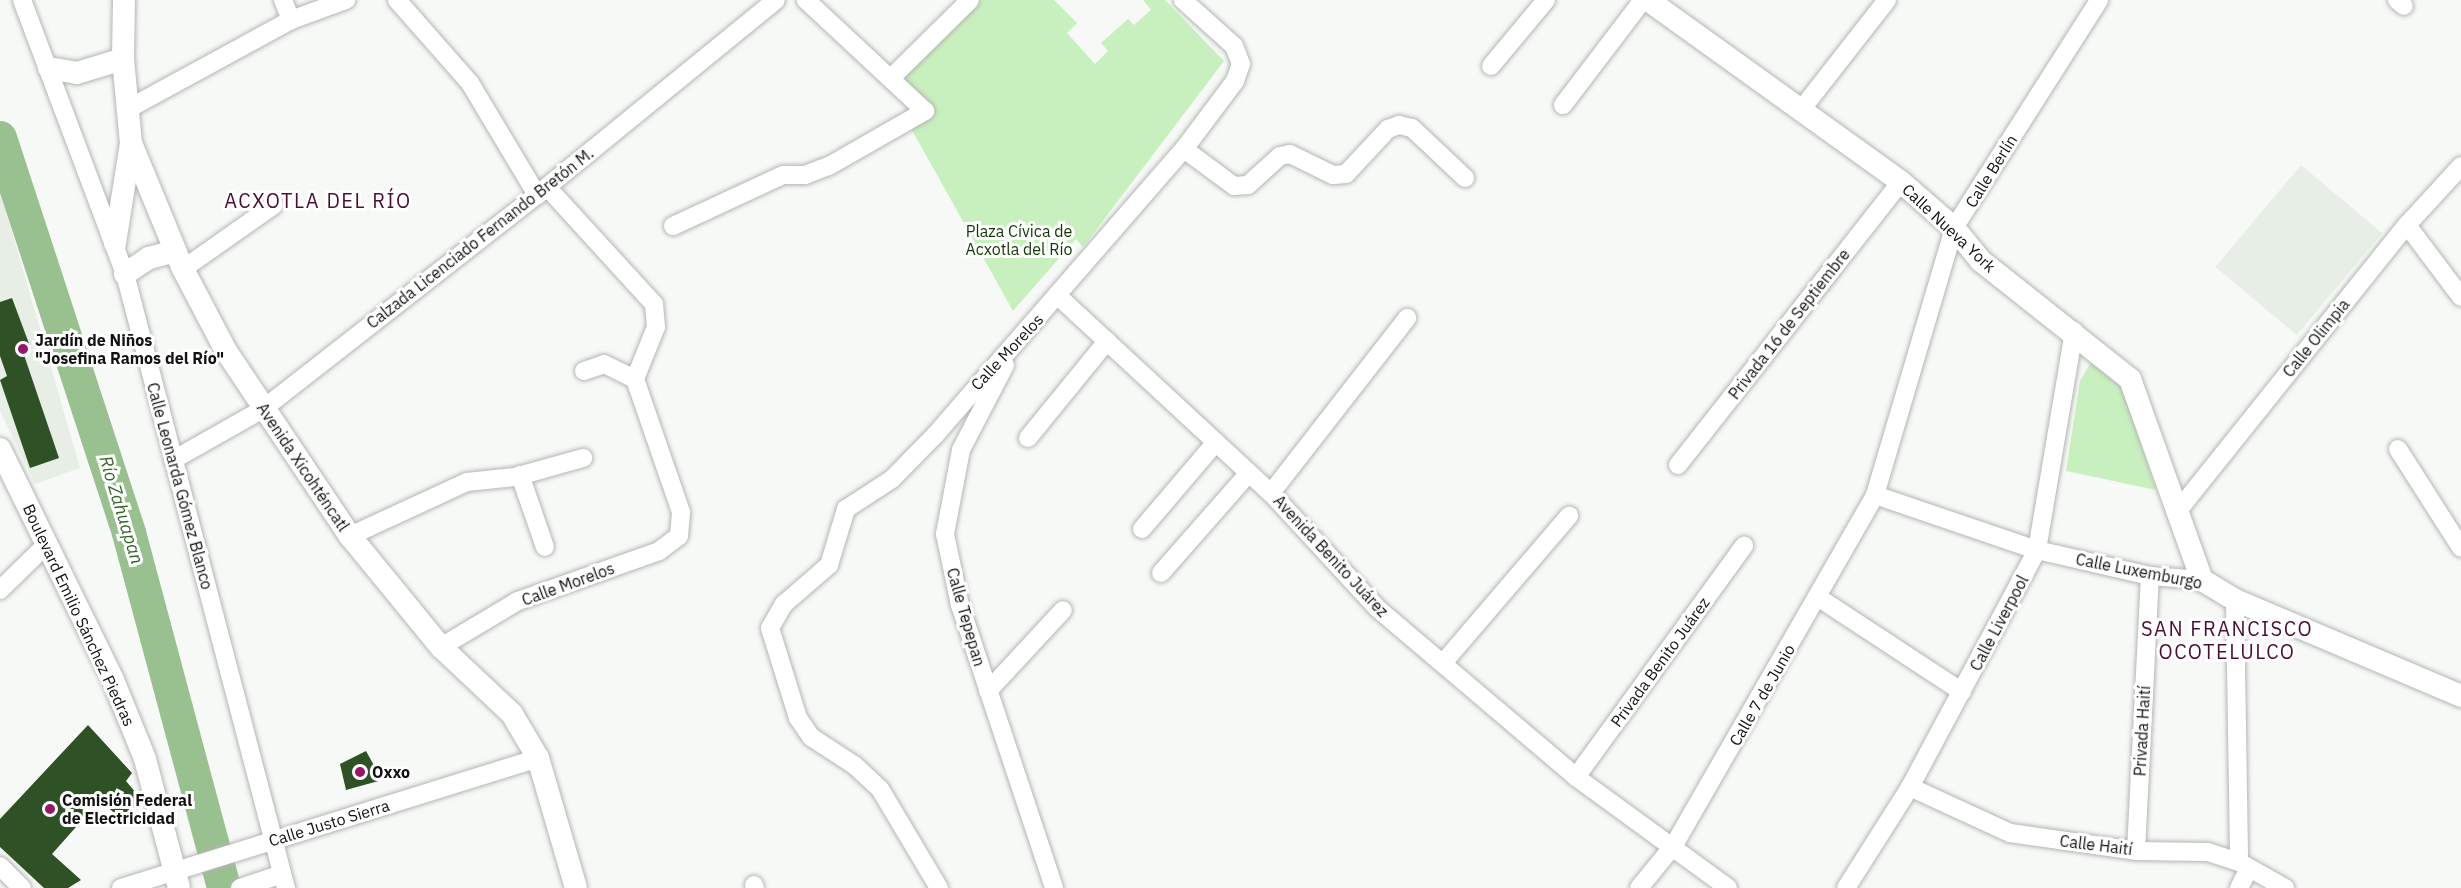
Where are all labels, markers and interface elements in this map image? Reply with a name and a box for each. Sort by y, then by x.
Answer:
street label: Calle Berlín [1961,131,2021,211]
street label: Calzada Licenciado Fernando Bretón M. [363,143,597,333]
street label: Calle Nueva York [1898,180,2000,276]
district label: ACXOTLA DEL RÍO [224,188,412,212]
park label: Plaza Cívica de Acxotla del Río [966,221,1072,259]
street label: Privada 16 de Septiembre [1724,245,1854,403]
street label: Calle Olimpia [2279,295,2353,381]
street label: Calle Morelos [967,310,1047,394]
place label: Jardín de Niños "Josefina Ramos del Río" [35,330,224,368]
marker: Jardín de Niños "Josefina Ramos del Río" [16,342,30,356]
street label: Calle Leonarda Gómez Blanco [143,380,217,592]
street label: Avenida Xicohténcatl [253,399,353,535]
water label: Río Zahuapan [94,453,148,567]
street label: Avenida Benito Juárez [1270,491,1392,621]
street label: Boulevard Emilio Sánchez Piedras [19,501,139,729]
street label: Calle Luxemburgo [2074,549,2204,593]
street label: Calle Morelos [519,558,617,610]
street label: Calle Tepepan [943,566,989,668]
street label: Calle Liverpool [1966,572,2032,674]
street label: Privada Benito Juárez [1607,593,1713,731]
district label: SAN FRANCISCO OCOTELULCO [2141,617,2313,664]
street label: Calle 7 de Junio [1725,641,1799,749]
street label: Privada Haití [2130,685,2154,777]
place label: Oxxo [372,762,410,782]
marker: Oxxo [353,765,367,779]
place label: Comisión Federal de Electricidad [62,790,192,828]
street label: Calle Justo Sierra [266,796,392,850]
marker: Comisión Federal de Electricidad [43,802,57,816]
street label: Calle Haití [2059,831,2133,859]

